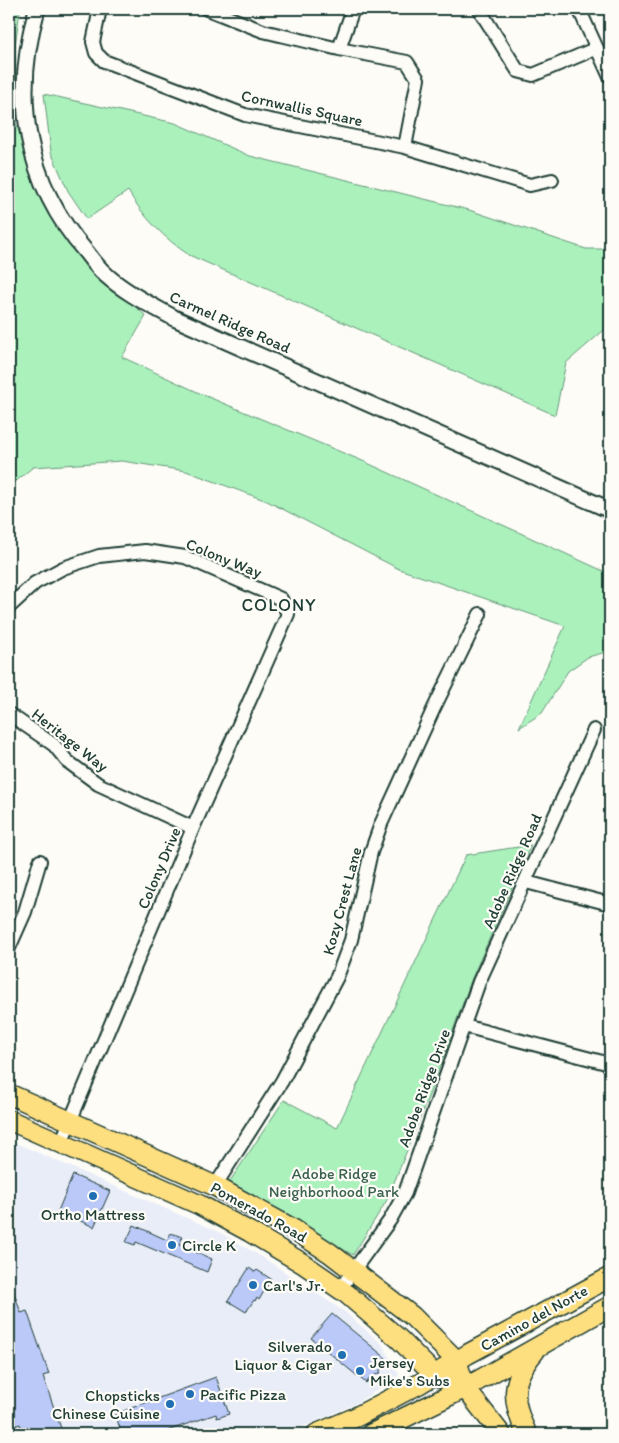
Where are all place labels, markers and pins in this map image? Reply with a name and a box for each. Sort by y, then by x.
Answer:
marker: Ortho Mattress [87,1190,99,1202]
place label: Ortho Mattress [41,1205,145,1224]
place label: Circle K [182,1236,237,1255]
marker: Circle K [166,1239,178,1251]
place label: Carl's Jr. [263,1276,324,1295]
marker: Carl's Jr. [247,1279,259,1291]
place label: Silverado Liquor & Cigar [234,1337,333,1374]
marker: Silverado Liquor & Cigar [336,1349,348,1361]
place label: Jersey Mike's Subs [370,1353,450,1390]
marker: Jersey Mike's Subs [354,1365,366,1377]
place label: Pacific Pizza [200,1385,287,1404]
place label: Chopsticks Chinese Cuisine [52,1386,160,1423]
marker: Pacific Pizza [184,1388,196,1400]
marker: Chopsticks Chinese Cuisine [164,1398,176,1410]

